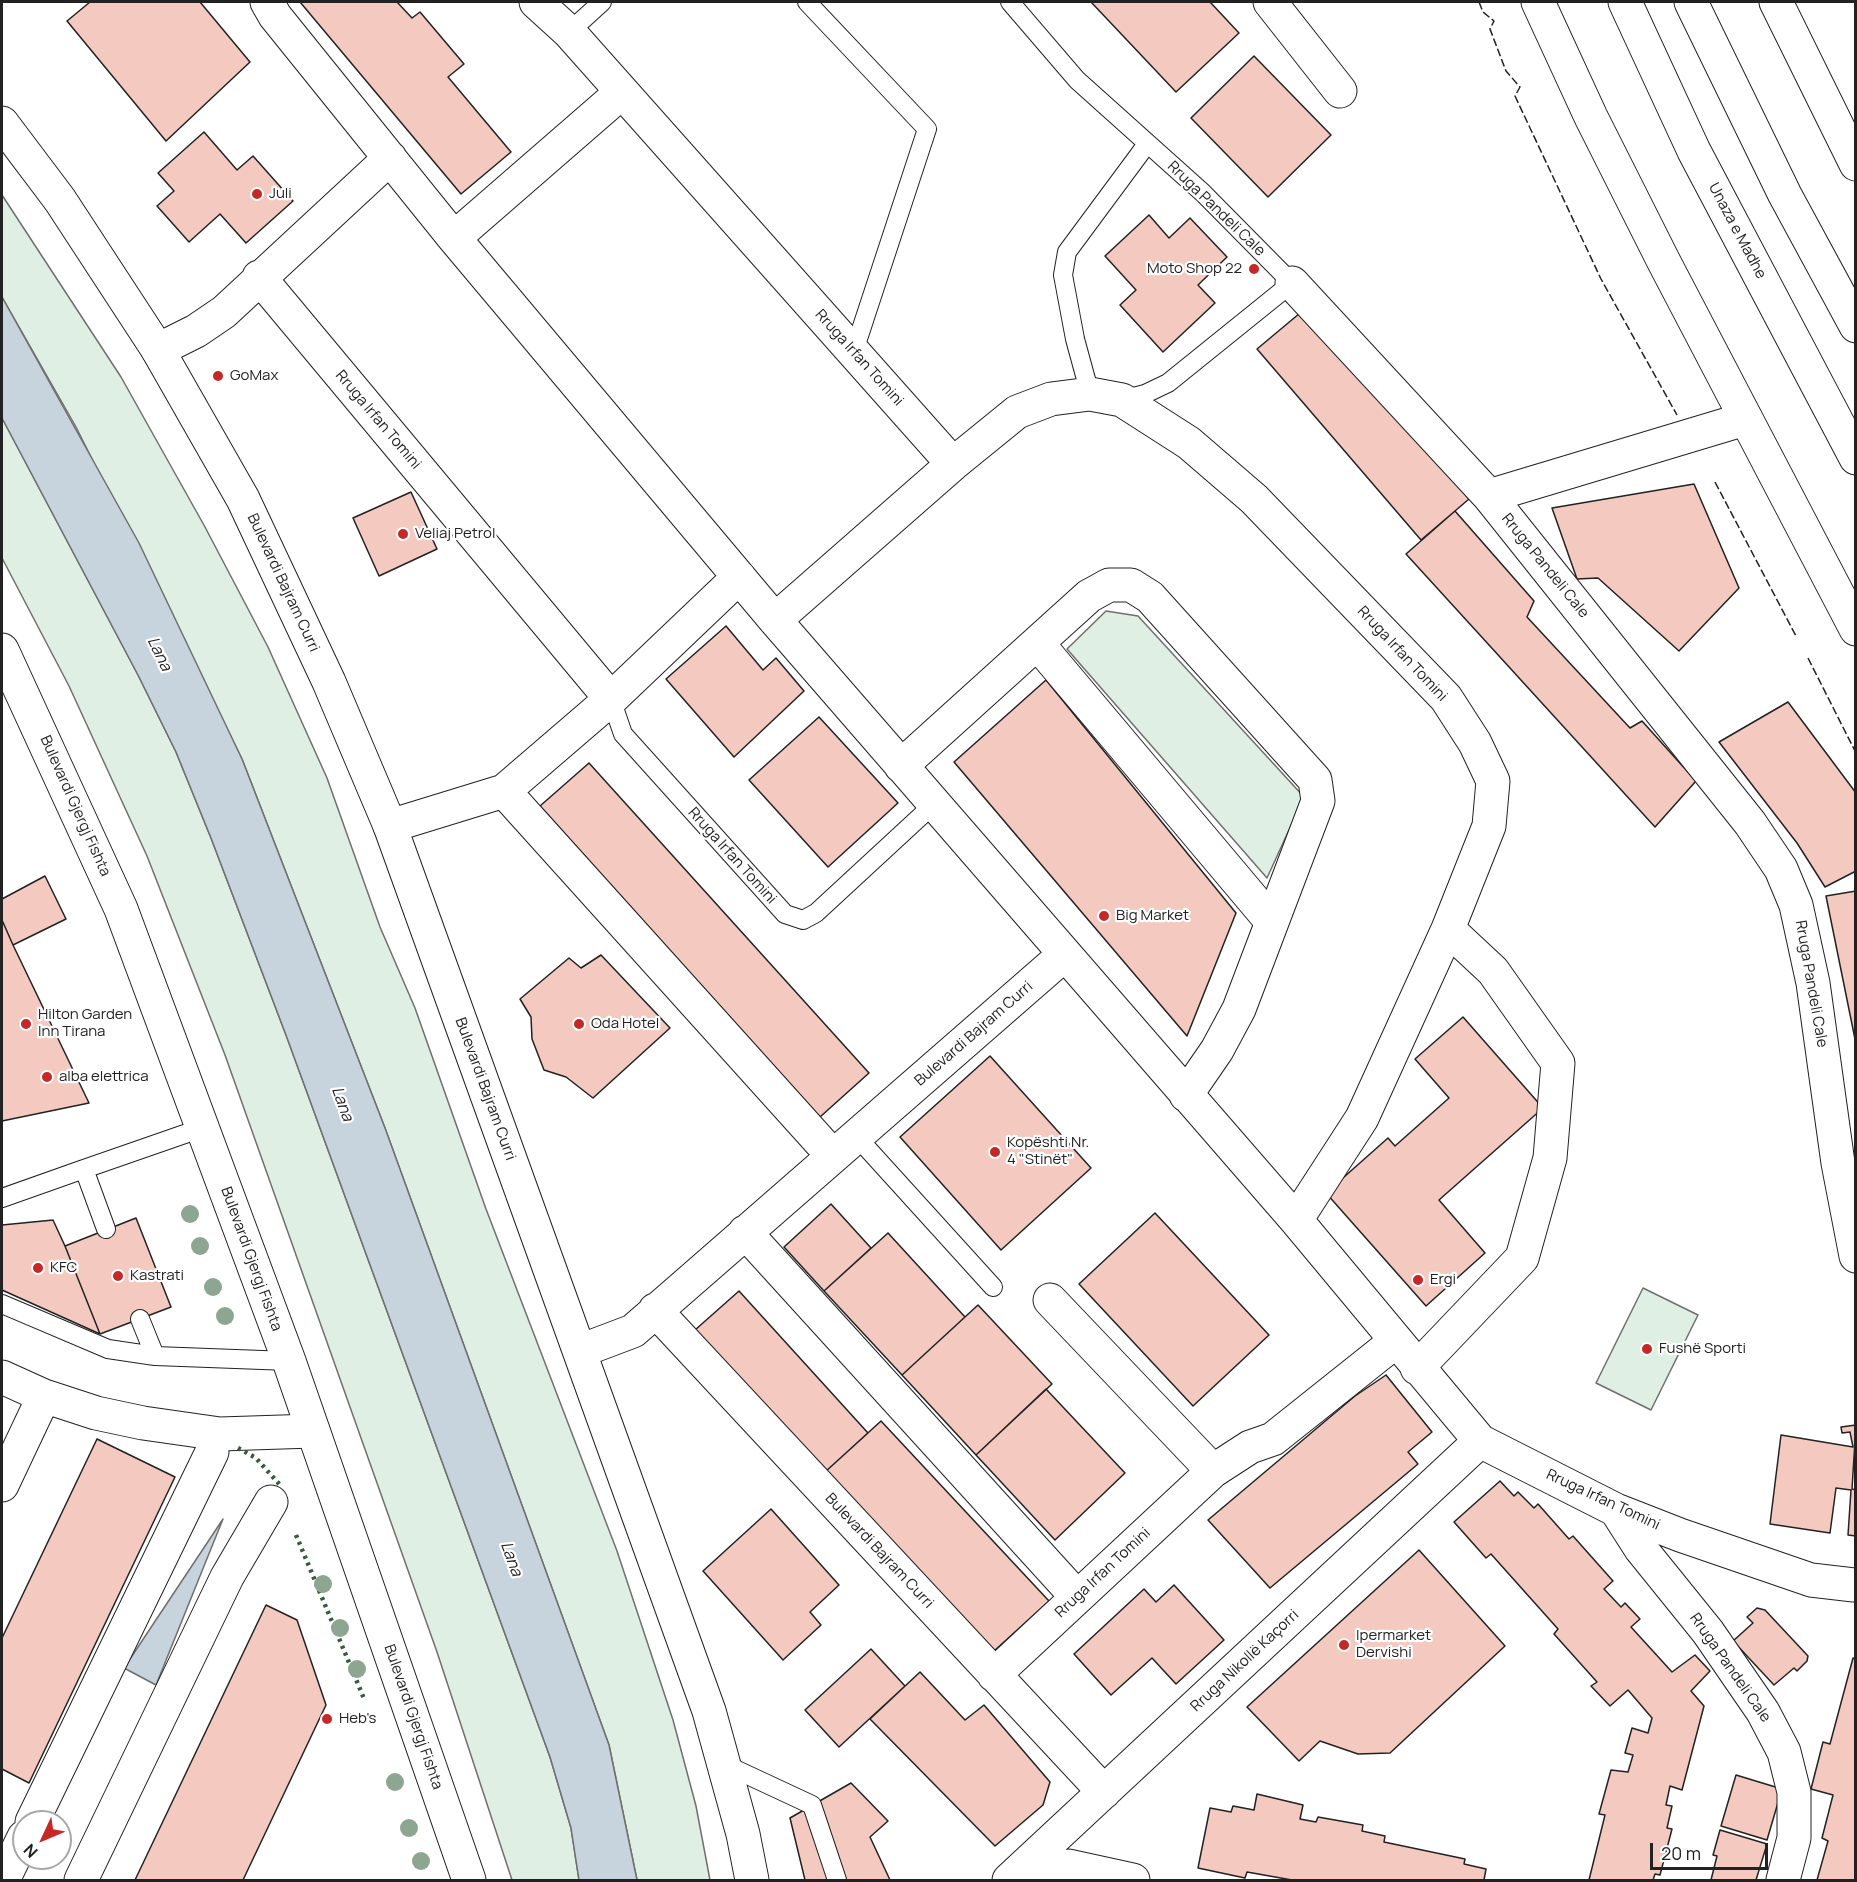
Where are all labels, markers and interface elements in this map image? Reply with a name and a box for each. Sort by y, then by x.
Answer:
street label: Rruga Pandeli Cale [1163,158,1269,260]
street label: Unaza e Madhe [1704,180,1770,282]
place label: Juli [269,185,292,203]
marker: Juli [250,187,264,201]
place label: Moto Shop 22 [1147,260,1242,278]
marker: Moto Shop 22 [1247,262,1261,276]
street label: Rruga Irfan Tomini [811,306,907,410]
place label: GoMax [230,367,278,385]
street label: Rruga Irfan Tomini [331,367,425,473]
marker: GoMax [211,369,225,383]
street label: Rruga Pandeli Cale [1497,510,1593,622]
street label: Bulevardi Bajram Curri [243,511,323,655]
place label: Veliaj Petrol [415,525,495,543]
marker: Veliaj Petrol [396,527,410,541]
street label: Rruga Irfan Tomini [1353,603,1451,705]
water label: Lana [143,634,175,674]
street label: Bulevardi Gjergj Fishta [36,733,114,879]
street label: Rruga Irfan Tomini [684,804,780,908]
place label: Big Market [1116,907,1189,925]
marker: Big Market [1097,909,1111,923]
street label: Rruga Pandeli Cale [1791,919,1831,1049]
street label: Bulevardi Bajram Curri [911,978,1037,1090]
place label: Hilton Garden Inn Tirana [38,1006,132,1041]
street label: Bulevardi Bajram Curri [451,1015,519,1163]
place label: Oda Hotel [591,1015,659,1033]
marker: Hilton Garden Inn Tirana [19,1017,33,1031]
marker: Oda Hotel [572,1017,586,1031]
place label: alba elettrica [59,1068,149,1086]
marker: alba elettrica [40,1070,54,1084]
water label: Lana [327,1084,357,1124]
place label: Kopështi Nr. 4 "Stinët" [1007,1134,1089,1169]
marker: Kopështi Nr. 4 "Stinët" [988,1145,1002,1159]
street label: Bulevardi Gjergj Fishta [217,1184,285,1334]
place label: KFC [50,1259,77,1277]
marker: KFC [31,1261,45,1275]
place label: Kastrati [130,1267,184,1285]
marker: Kastrati [111,1269,125,1283]
place label: Ergi [1430,1271,1456,1289]
marker: Ergi [1411,1273,1425,1287]
place label: Fushë Sporti [1659,1340,1746,1358]
marker: Fushë Sporti [1640,1342,1654,1356]
street label: Rruga Irfan Tomini [1543,1466,1663,1534]
street label: Bulevardi Bajram Curri [821,1490,937,1612]
street label: Rruga Irfan Tomini [1052,1524,1154,1622]
water label: Lana [496,1539,526,1579]
street label: Rruga Nikollë Kaçorri [1187,1606,1303,1716]
street label: Rruga Pandeli Cale [1686,1610,1774,1726]
place label: Ipermarket Dervishi [1356,1627,1431,1662]
marker: Ipermarket Dervishi [1337,1638,1351,1652]
street label: Bulevardi Gjergj Fishta [380,1642,446,1792]
place label: Heb's [339,1710,376,1728]
marker: Heb's [320,1712,334,1726]
north arrow [12,1810,72,1870]
scale bar [1653,1831,1772,1869]
text: N [19,1839,42,1863]
text: 20 m [1661,1841,1701,1865]

